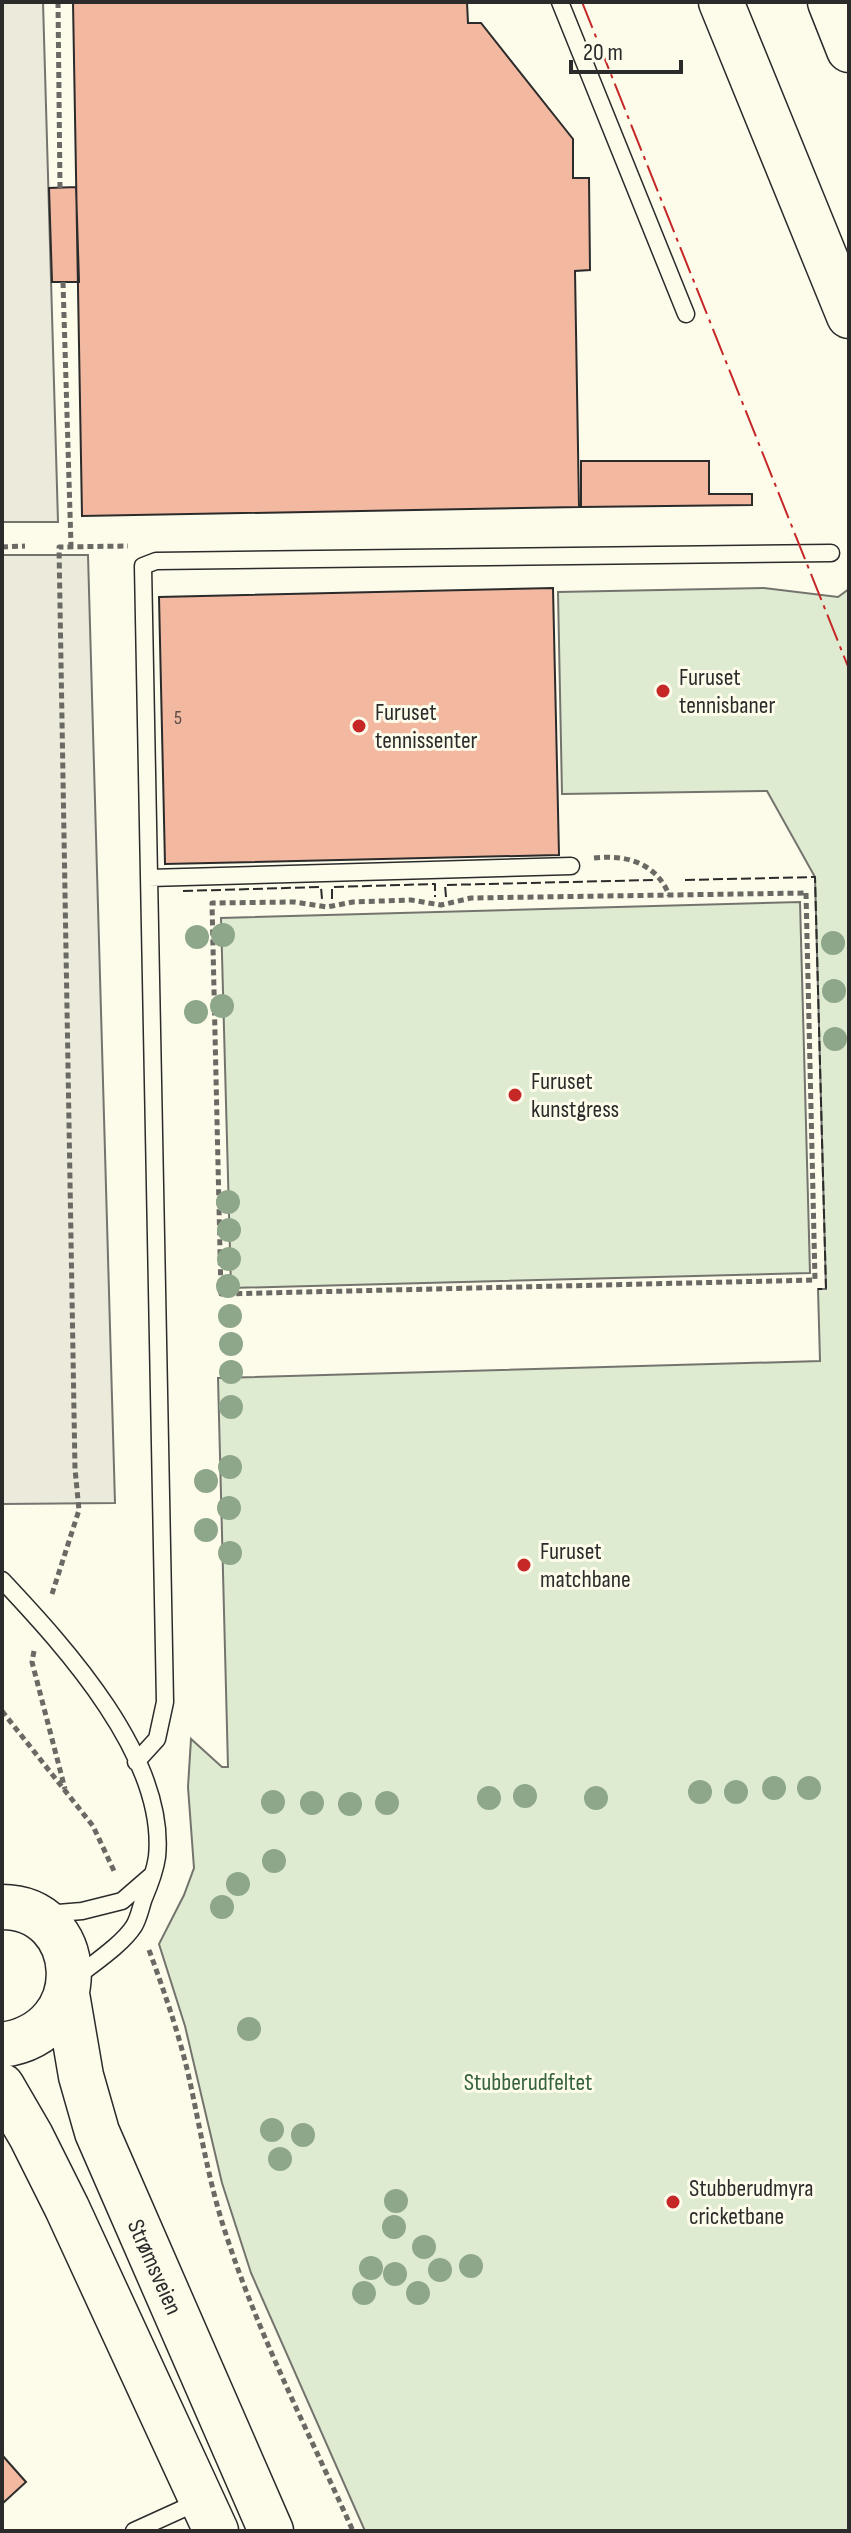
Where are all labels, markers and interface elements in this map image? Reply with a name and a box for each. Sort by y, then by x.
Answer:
scale bar [571,24,681,74]
text: 20 m [583,38,623,67]
place label: Furuset tennisbaner [679,663,775,720]
marker: Furuset tennisbaner [654,682,672,700]
place label: Furuset tennissenter [375,698,478,755]
house number: 5 [174,706,182,730]
marker: Furuset tennissenter [350,717,368,735]
place label: Furuset kunstgress [531,1067,619,1124]
marker: Furuset kunstgress [506,1086,524,1104]
place label: Furuset matchbane [540,1537,631,1594]
marker: Furuset matchbane [515,1556,533,1574]
park label: Stubberudfeltet [464,2068,592,2097]
place label: Stubberudmyra cricketbane [689,2174,813,2231]
marker: Stubberudmyra cricketbane [664,2193,682,2211]
street label: Strømsveien [121,2215,188,2319]

